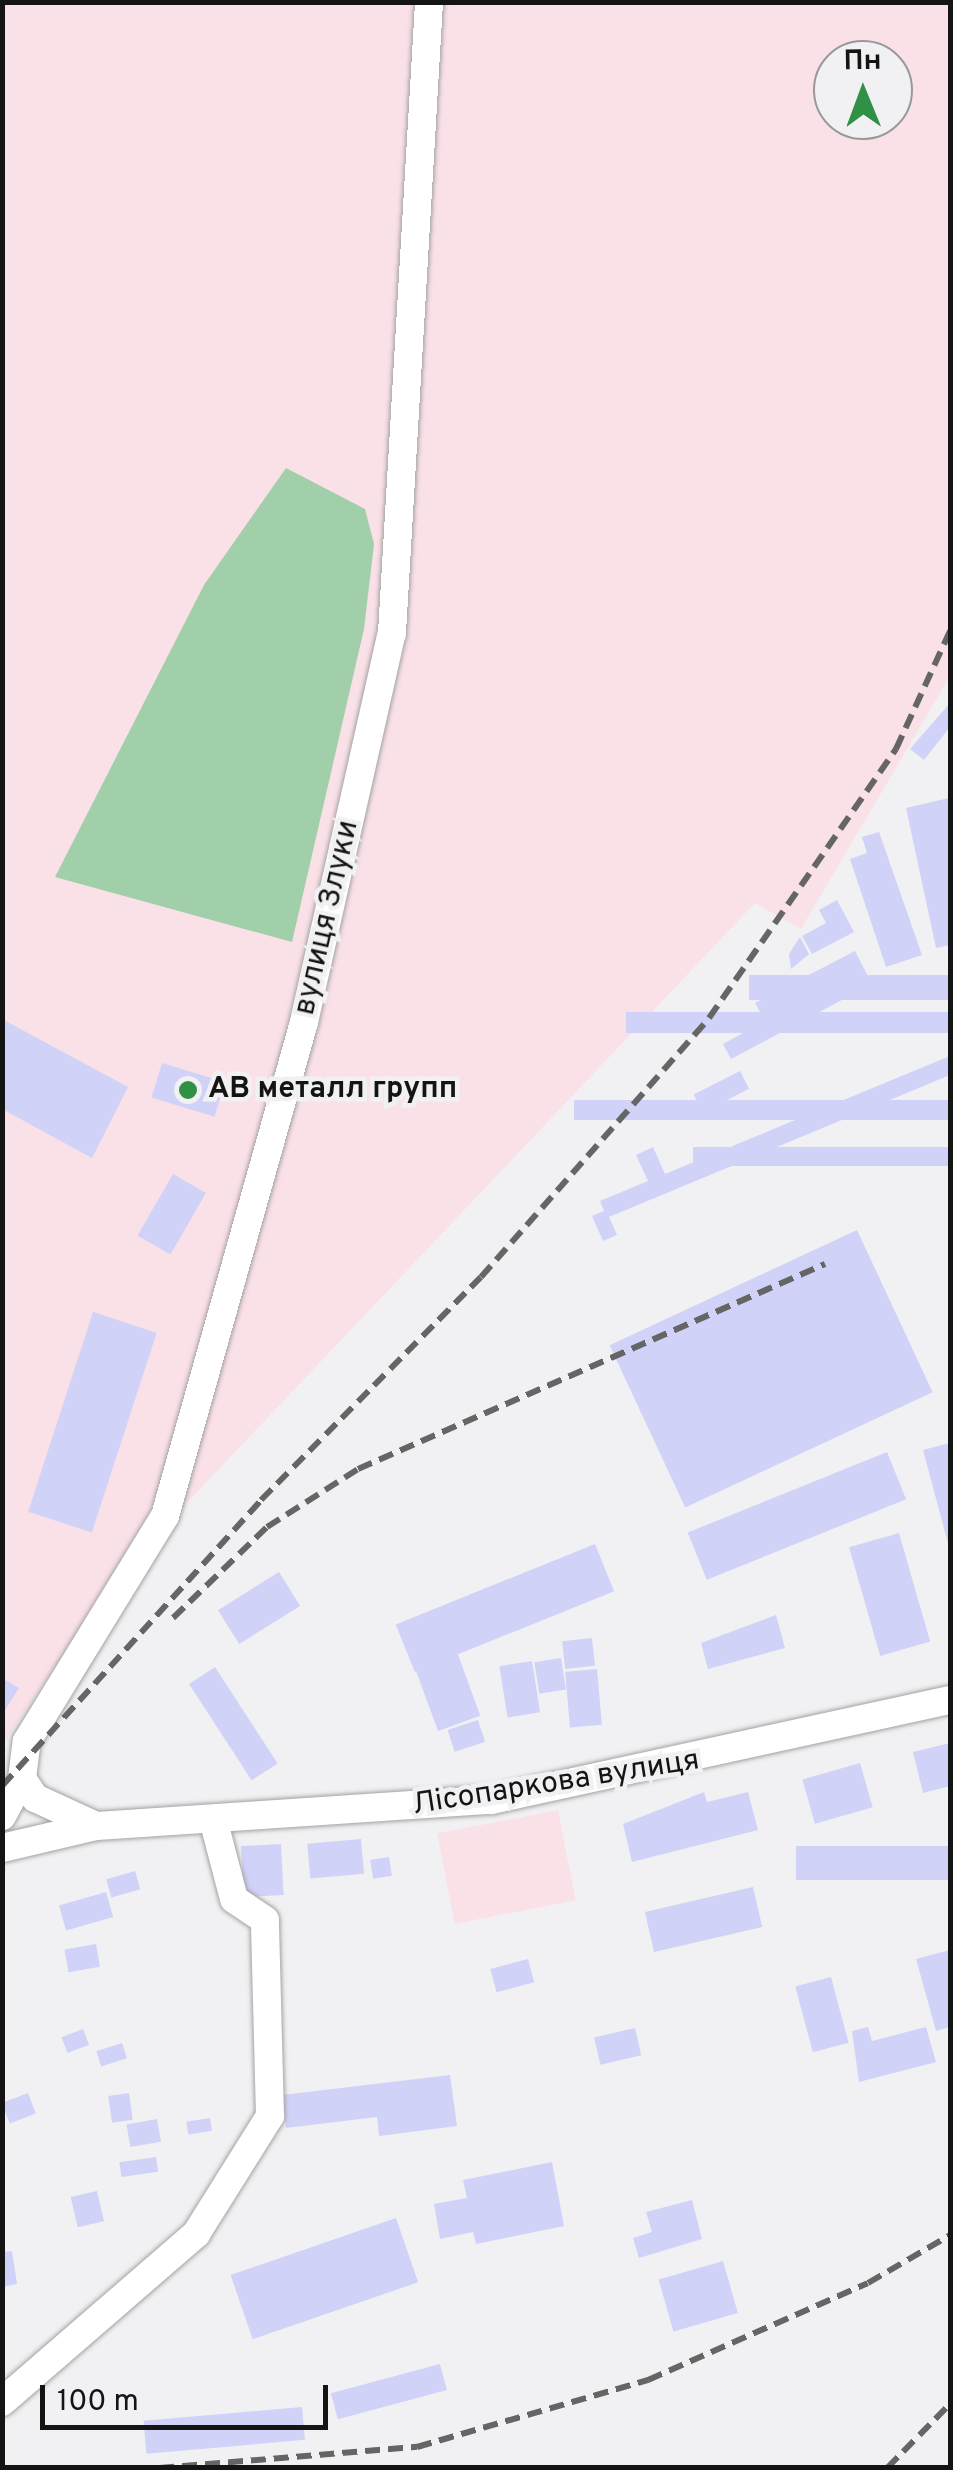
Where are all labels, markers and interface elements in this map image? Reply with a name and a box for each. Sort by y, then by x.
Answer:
north arrow [813,40,913,140]
text: Пн [843,44,882,80]
street label: вулиця Злуки [288,817,368,1019]
place label: АВ металл групп [208,1072,457,1108]
marker: АВ металл групп [177,1079,199,1101]
street label: Лісопаркова вулиця [410,1744,702,1824]
scale bar [45,2365,332,2427]
text: 100 m [57,2384,139,2421]

